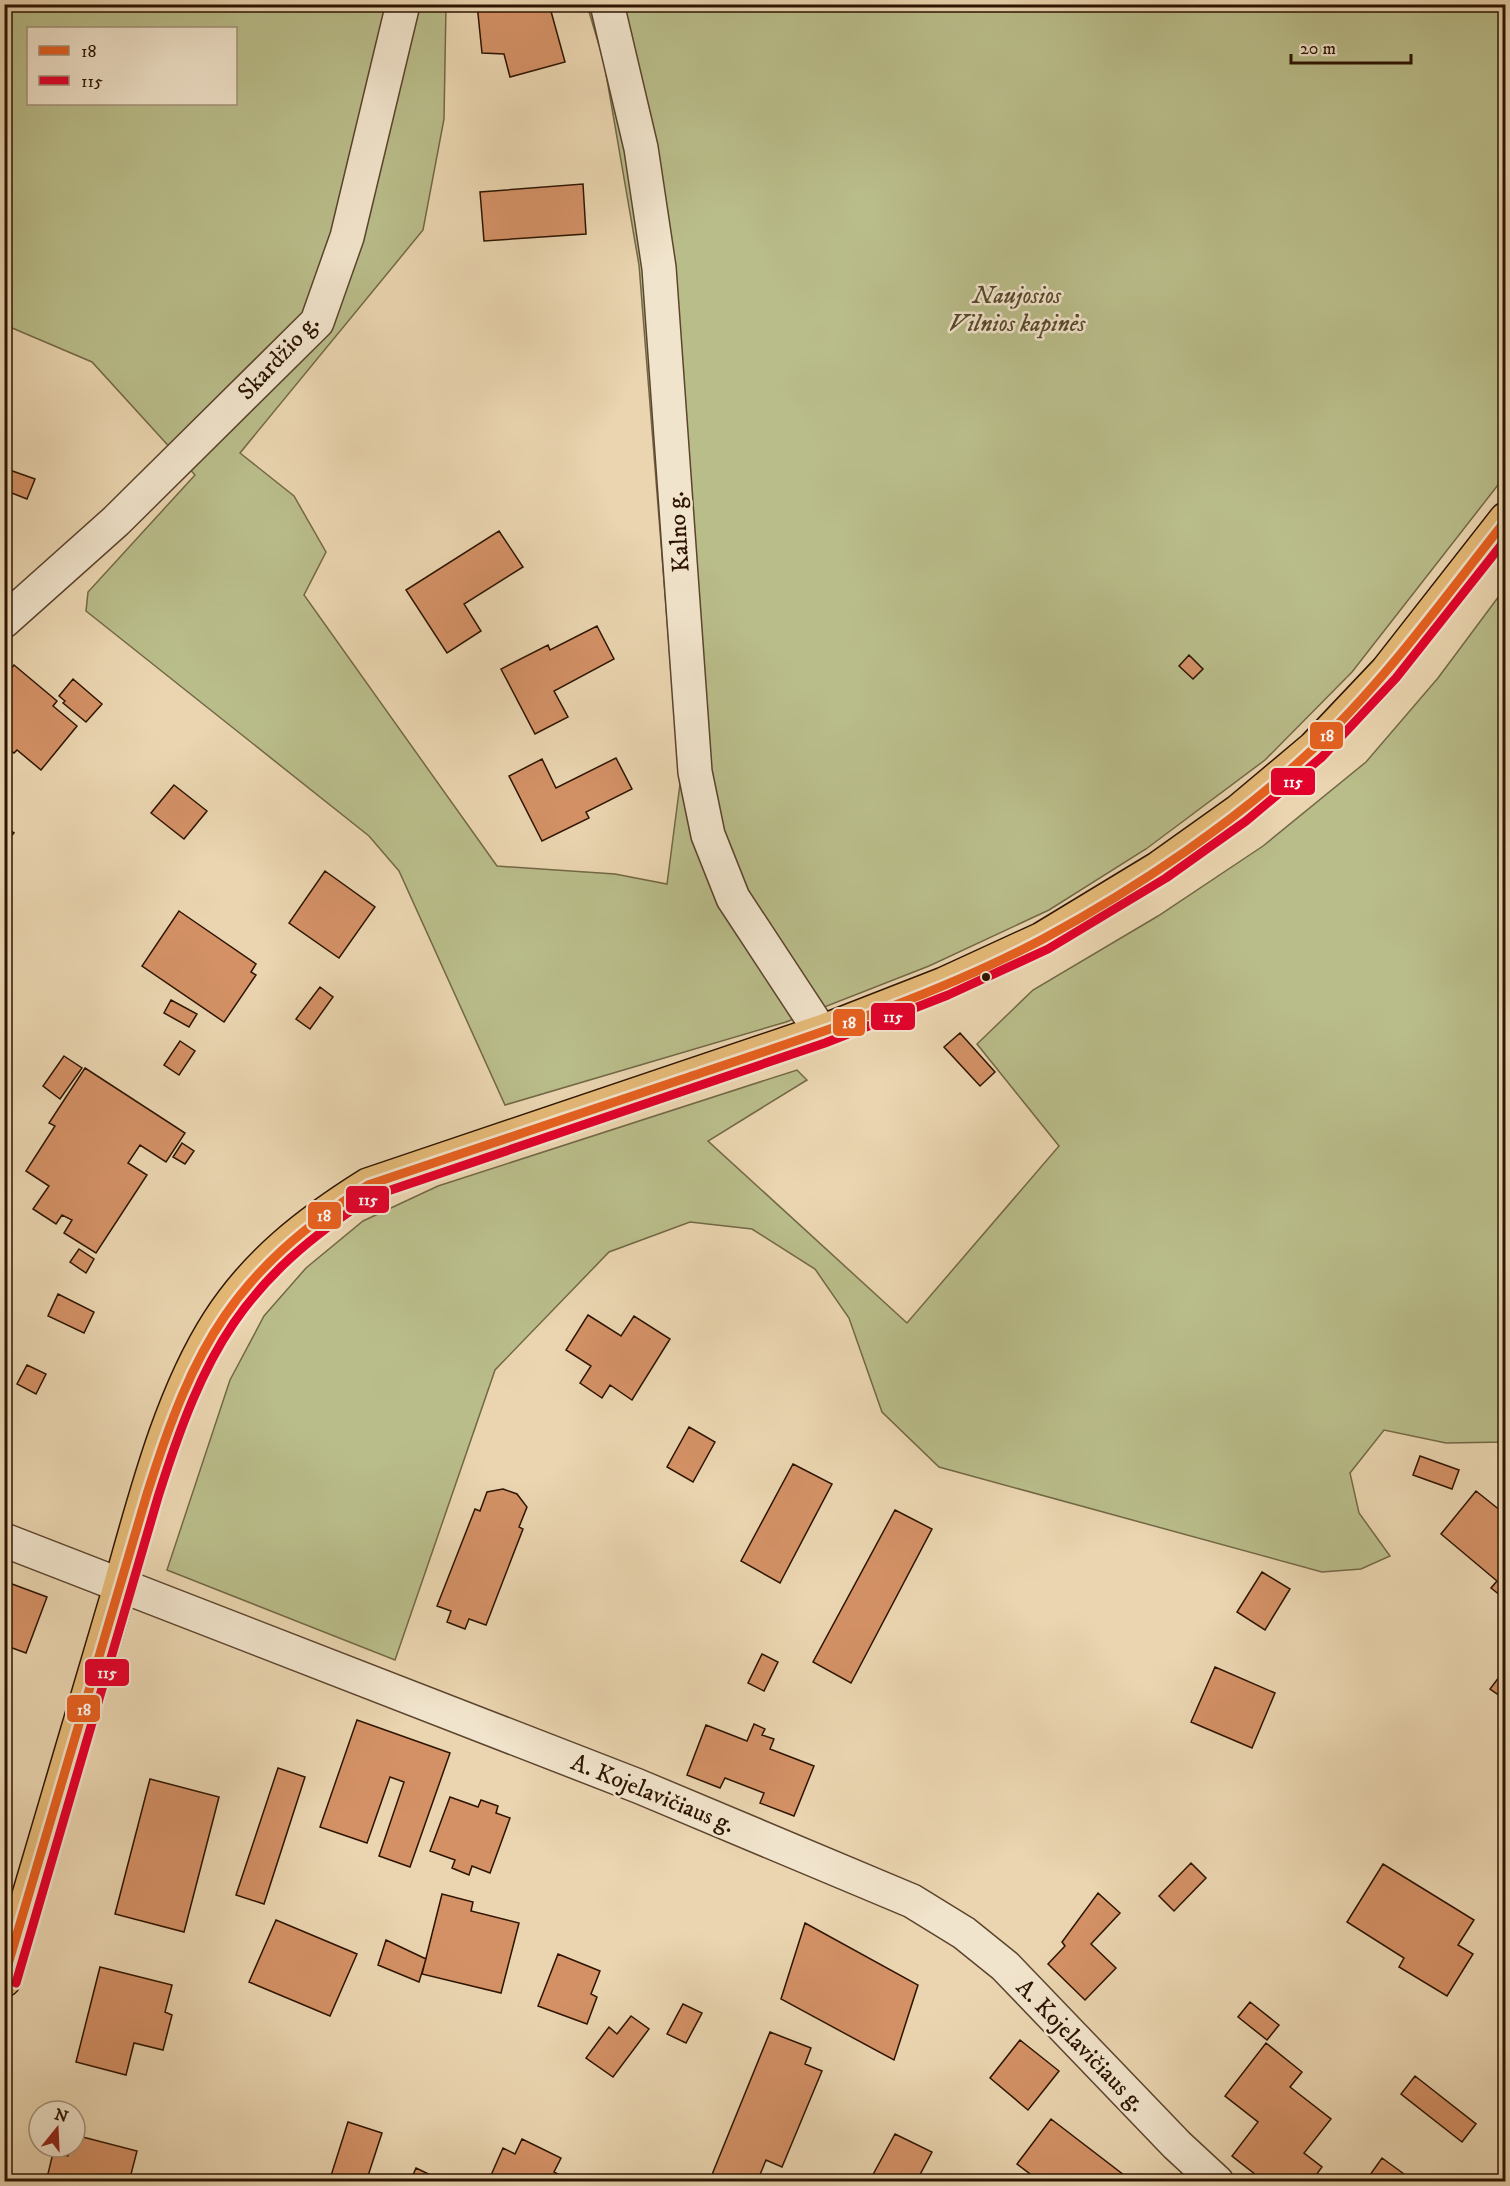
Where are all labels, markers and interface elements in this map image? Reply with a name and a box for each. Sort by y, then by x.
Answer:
legend [27,27,237,105]
scale bar [1291,27,1411,65]
text: 20 m [1300,38,1336,60]
text: 18 [81,41,97,63]
text: 115 [81,71,103,93]
park label: Naujosios Vilnios kapinės [949,281,1086,339]
street label: Skardžio g. [232,309,326,407]
street label: Kalno g. [661,491,697,573]
line badge: 18 [1309,721,1344,750]
text: 18 [1320,726,1334,746]
line badge: 115 [1270,767,1316,796]
text: 115 [1283,772,1303,792]
unlabelled marker [980,971,992,983]
line badge: 115 [870,1002,916,1031]
text: 115 [883,1007,903,1027]
line badge: 18 [832,1008,866,1037]
text: 18 [842,1013,856,1033]
line badge: 115 [345,1185,390,1214]
text: 115 [358,1190,378,1210]
line badge: 18 [307,1201,342,1230]
text: 18 [317,1206,331,1226]
line badge: 115 [84,1658,130,1687]
text: 115 [97,1663,117,1683]
line badge: 18 [66,1694,101,1723]
text: 18 [77,1700,91,1720]
street label: A. Kojelavičiaus g. [567,1748,739,1840]
street label: A. Kojelavičiaus g. [1009,1973,1151,2119]
north arrow [27,2099,87,2159]
text: N [52,2104,71,2127]

